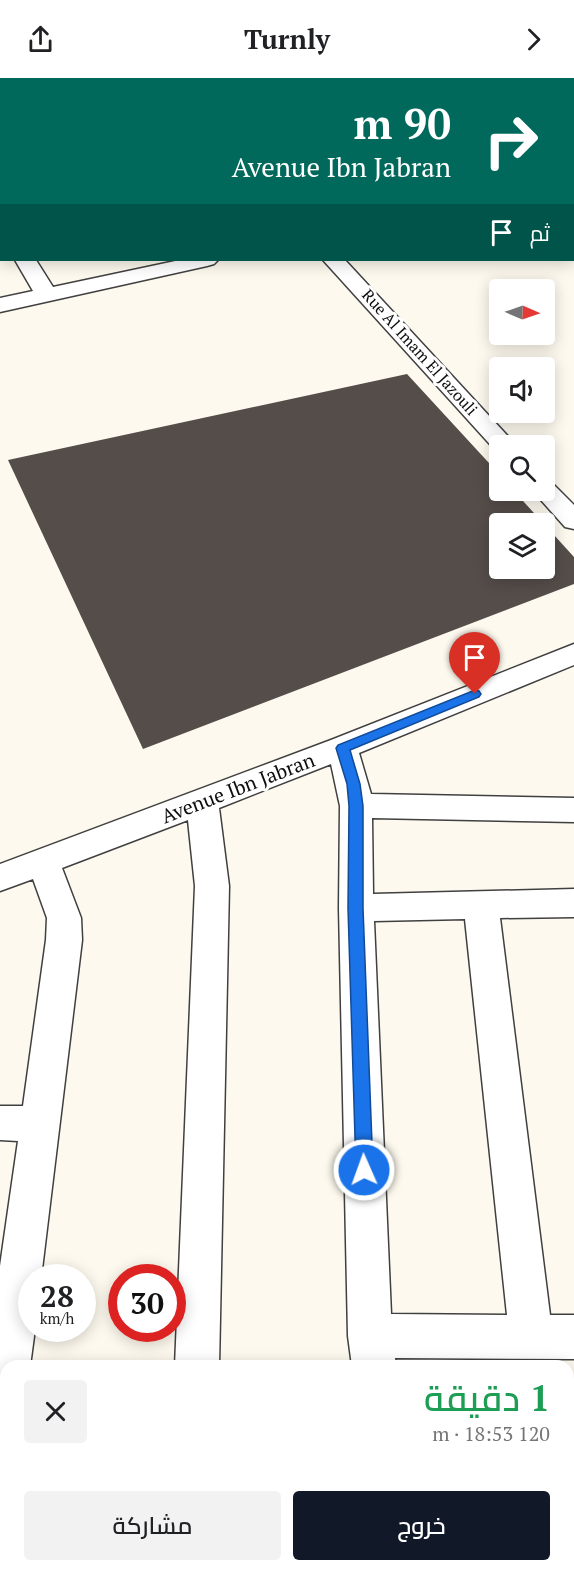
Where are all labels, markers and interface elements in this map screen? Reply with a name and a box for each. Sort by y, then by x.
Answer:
text: Turnly [244,21,330,57]
icon: share [24,23,57,56]
icon: forward [517,23,550,56]
text: 90 m [353,95,451,151]
icon: right [472,102,550,180]
text: Avenue Ibn Jabran [232,149,451,185]
icon: arrive [485,216,518,249]
text: ثم [530,218,550,247]
north arrow [489,279,555,345]
map controls [489,279,555,579]
street label: Rue Al Imam El Jazouli [357,284,483,420]
button: sound [489,357,555,423]
button: search [489,435,555,501]
button: layers [489,513,555,579]
pin [449,632,500,694]
icon: arrive [458,641,491,674]
street label: Avenue Ibn Jabran [157,746,319,829]
position arrow [332,1138,396,1202]
speed limit sign: 30 [108,1264,186,1342]
text: 28 [40,1276,74,1316]
text: km/h [40,1308,74,1328]
text: 1 دقيقة [424,1374,550,1421]
button: close [24,1380,87,1443]
text: 120 m · 18:53 [432,1420,550,1447]
button: مشاركة [24,1491,281,1560]
button: خروج [293,1491,550,1560]

